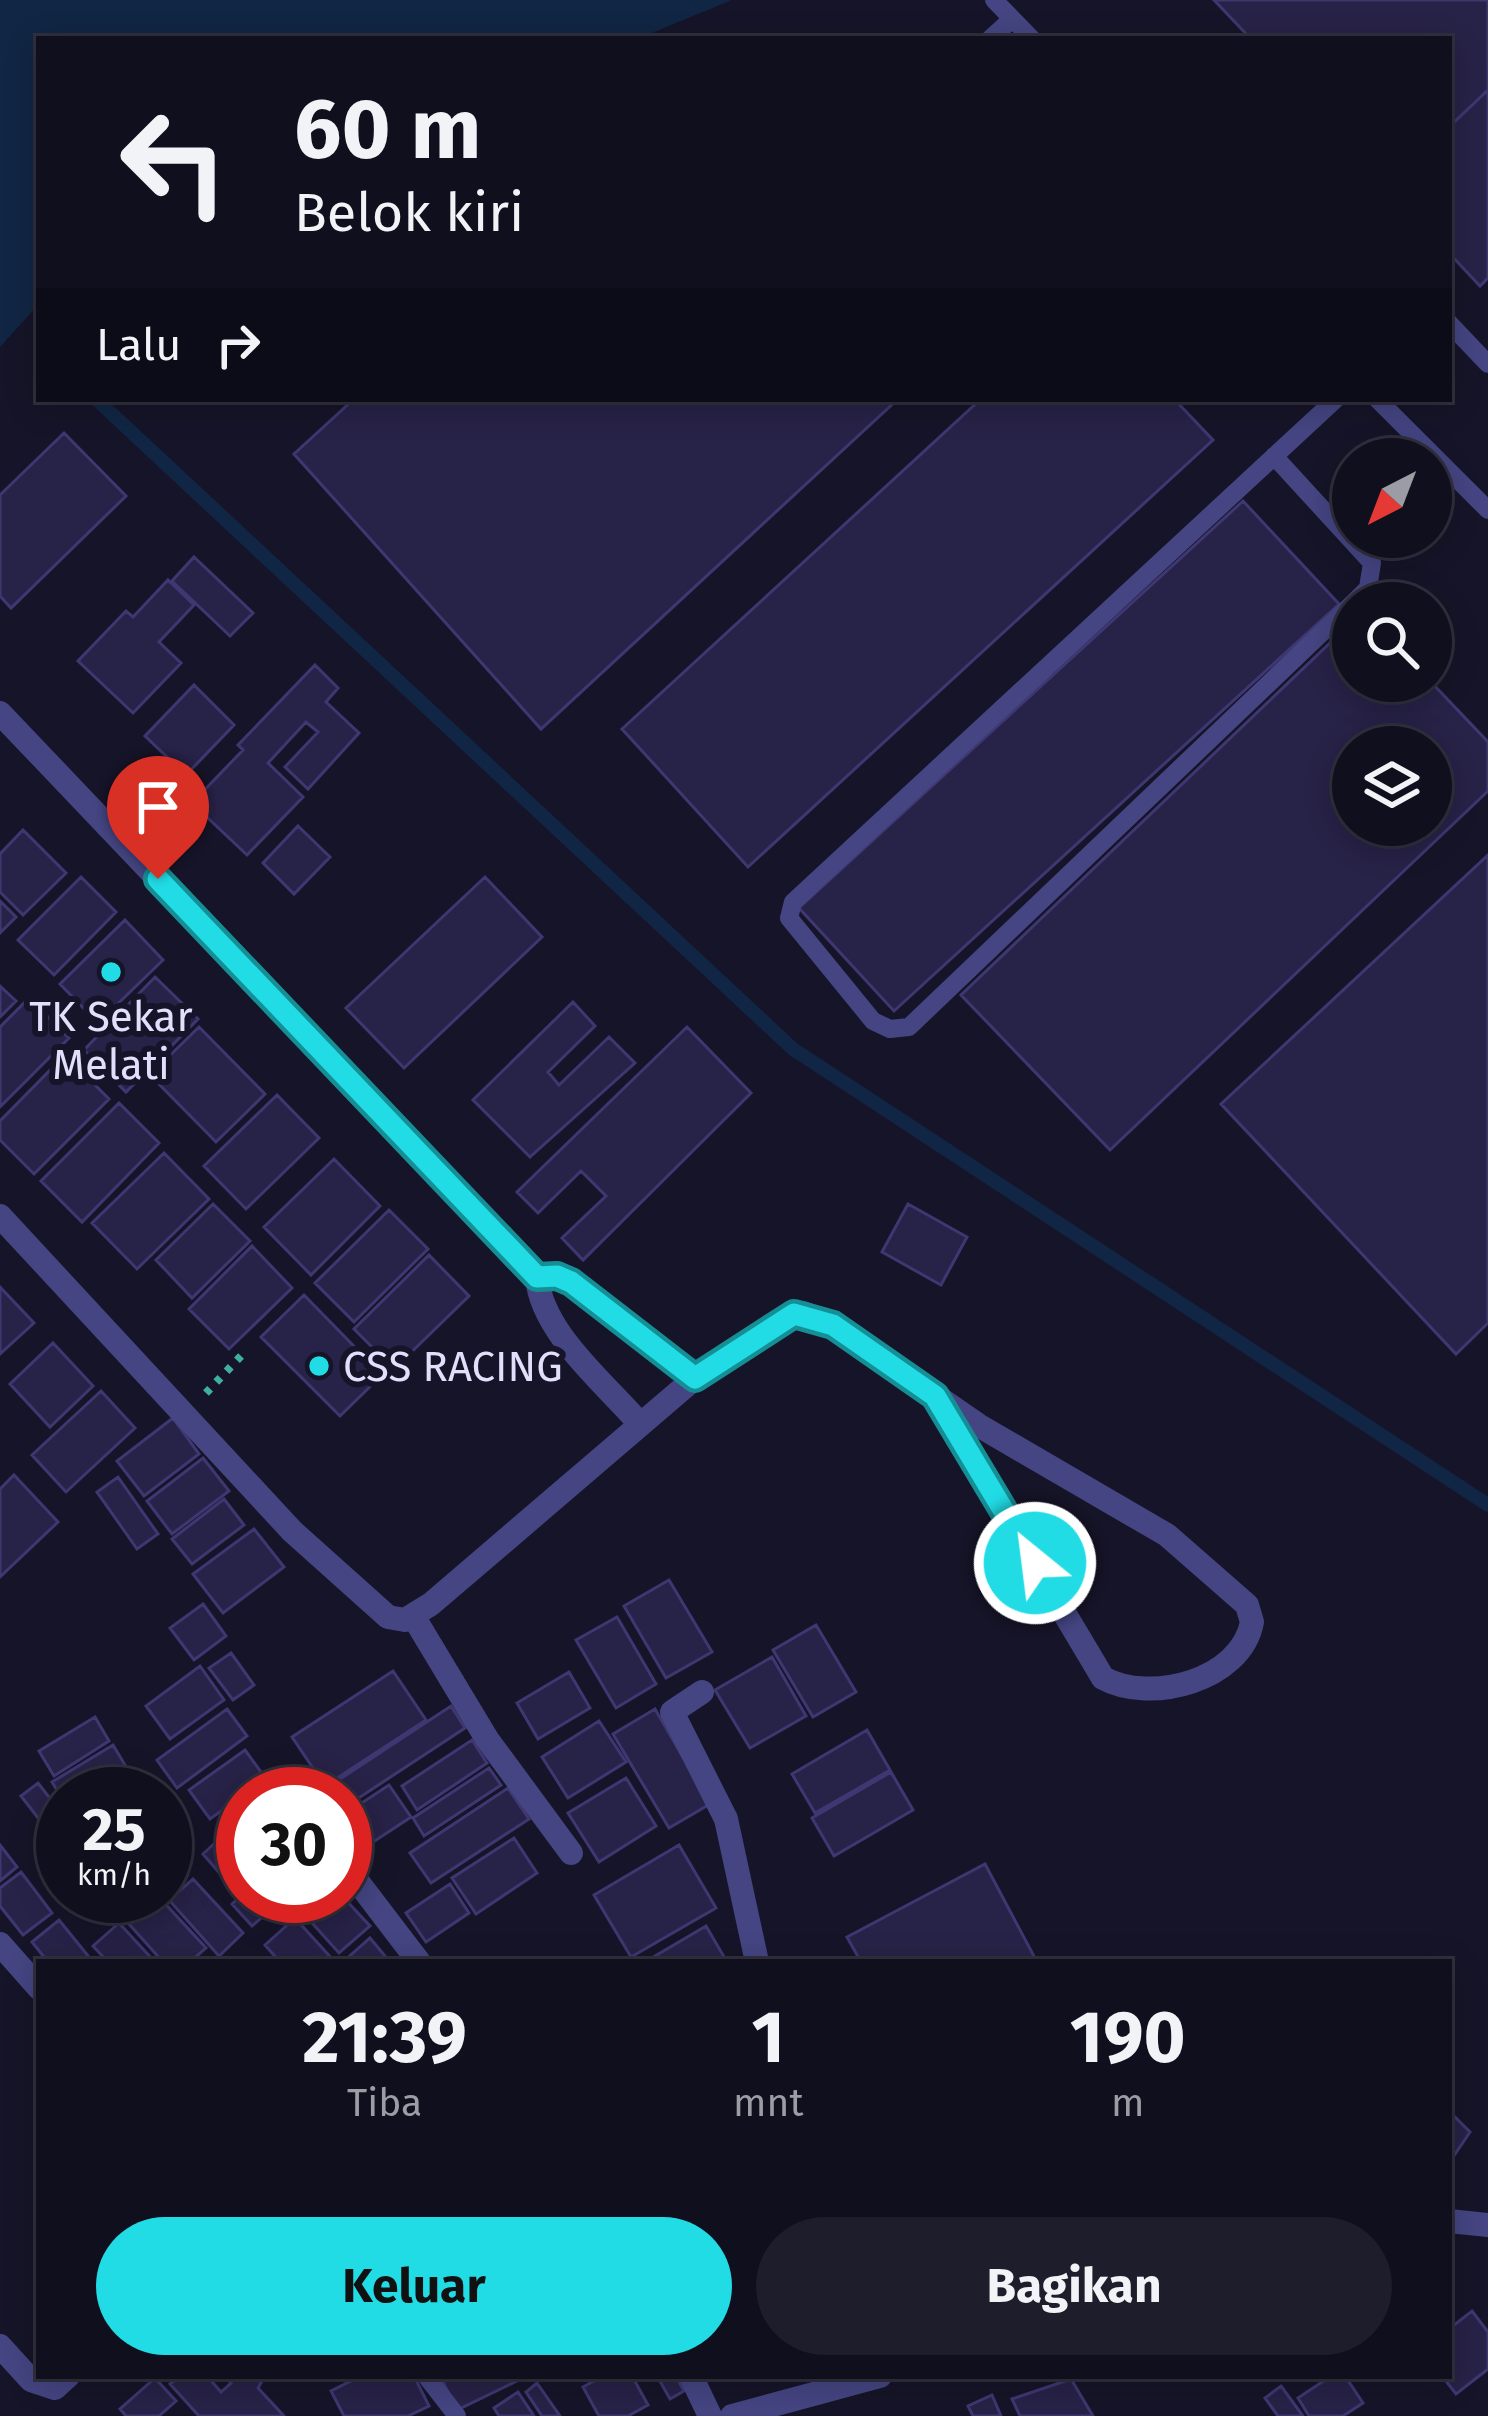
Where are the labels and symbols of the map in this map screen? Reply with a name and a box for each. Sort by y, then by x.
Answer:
north arrow [1332,438,1452,558]
pin [107,756,209,879]
marker: TK Sekar Melati [98,959,124,985]
place label: TK Sekar Melati [29,992,193,1090]
place label: CSS RACING [343,1342,563,1392]
marker: CSS RACING [306,1353,332,1379]
position arrow [972,1500,1098,1626]
speed limit sign: 30 [216,1767,372,1923]

